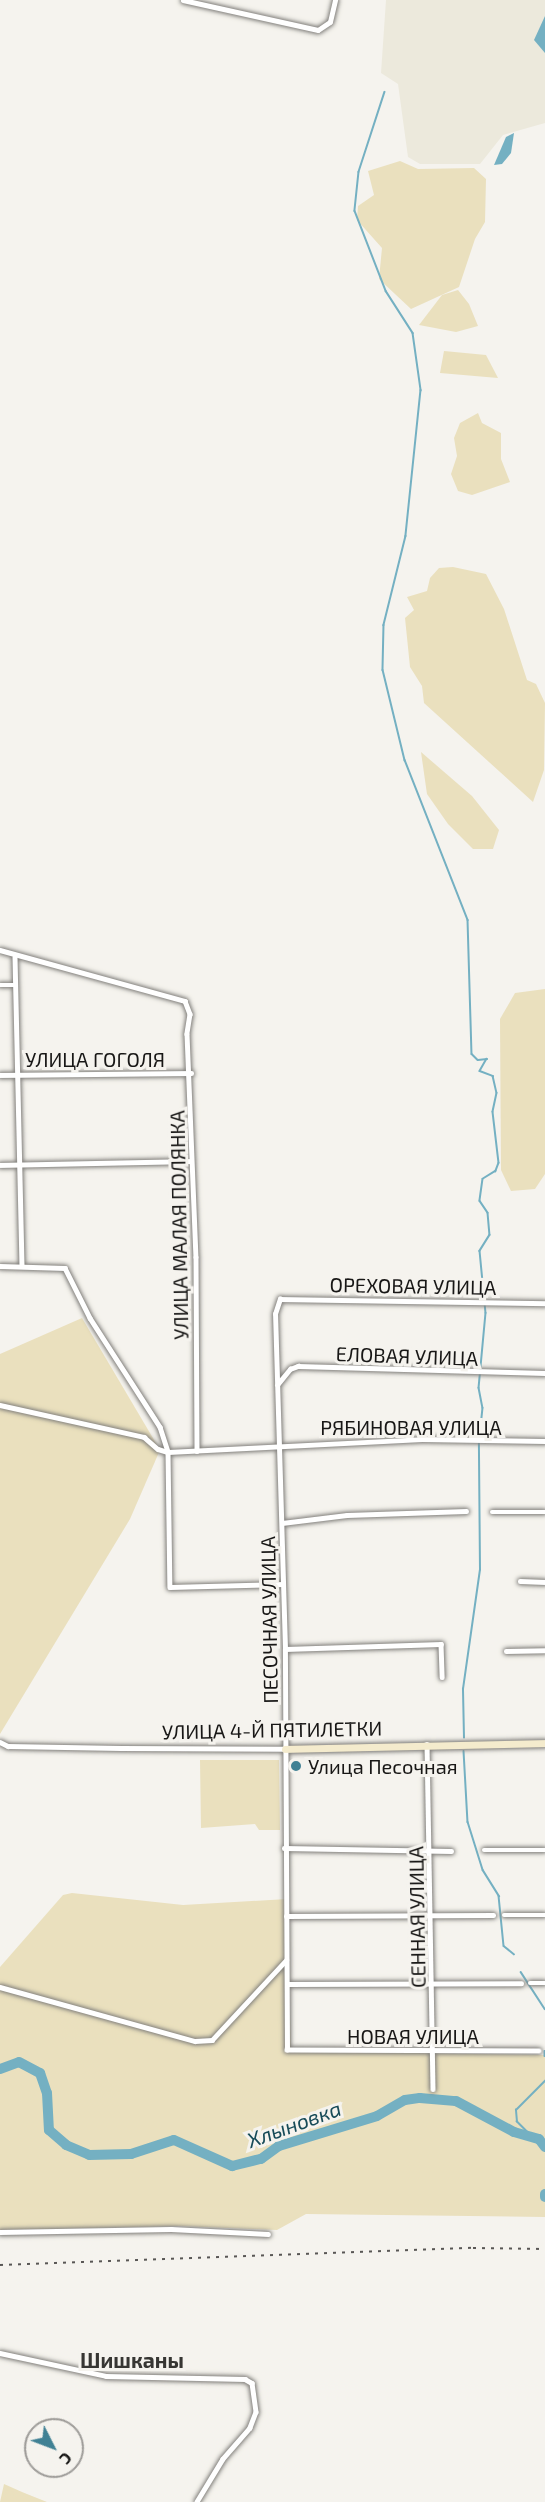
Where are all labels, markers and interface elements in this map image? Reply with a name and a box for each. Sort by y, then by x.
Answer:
street label: УЛИЦА ГОГОЛЯ [25,1047,165,1071]
street label: УЛИЦА МАЛАЯ ПОЛЯНКА [165,1110,193,1340]
street label: ОРЕХОВАЯ УЛИЦА [329,1273,497,1299]
street label: ЕЛОВАЯ УЛИЦА [335,1342,479,1370]
street label: РЯБИНОВАЯ УЛИЦА [320,1415,502,1439]
street label: ПЕСОЧНАЯ УЛИЦА [256,1536,282,1704]
street label: УЛИЦА 4-Й ПЯТИЛЕТКИ [162,1716,382,1744]
place label: Улица Песочная [308,1754,458,1778]
marker: Улица Песочная [289,1759,303,1773]
street label: СЕННАЯ УЛИЦА [404,1846,430,1988]
street label: НОВАЯ УЛИЦА [347,2024,479,2048]
water label: Хлыновка [243,2095,345,2153]
district label: Шишканы [80,2347,184,2373]
north arrow [24,2418,84,2478]
text: С [56,2449,76,2469]

